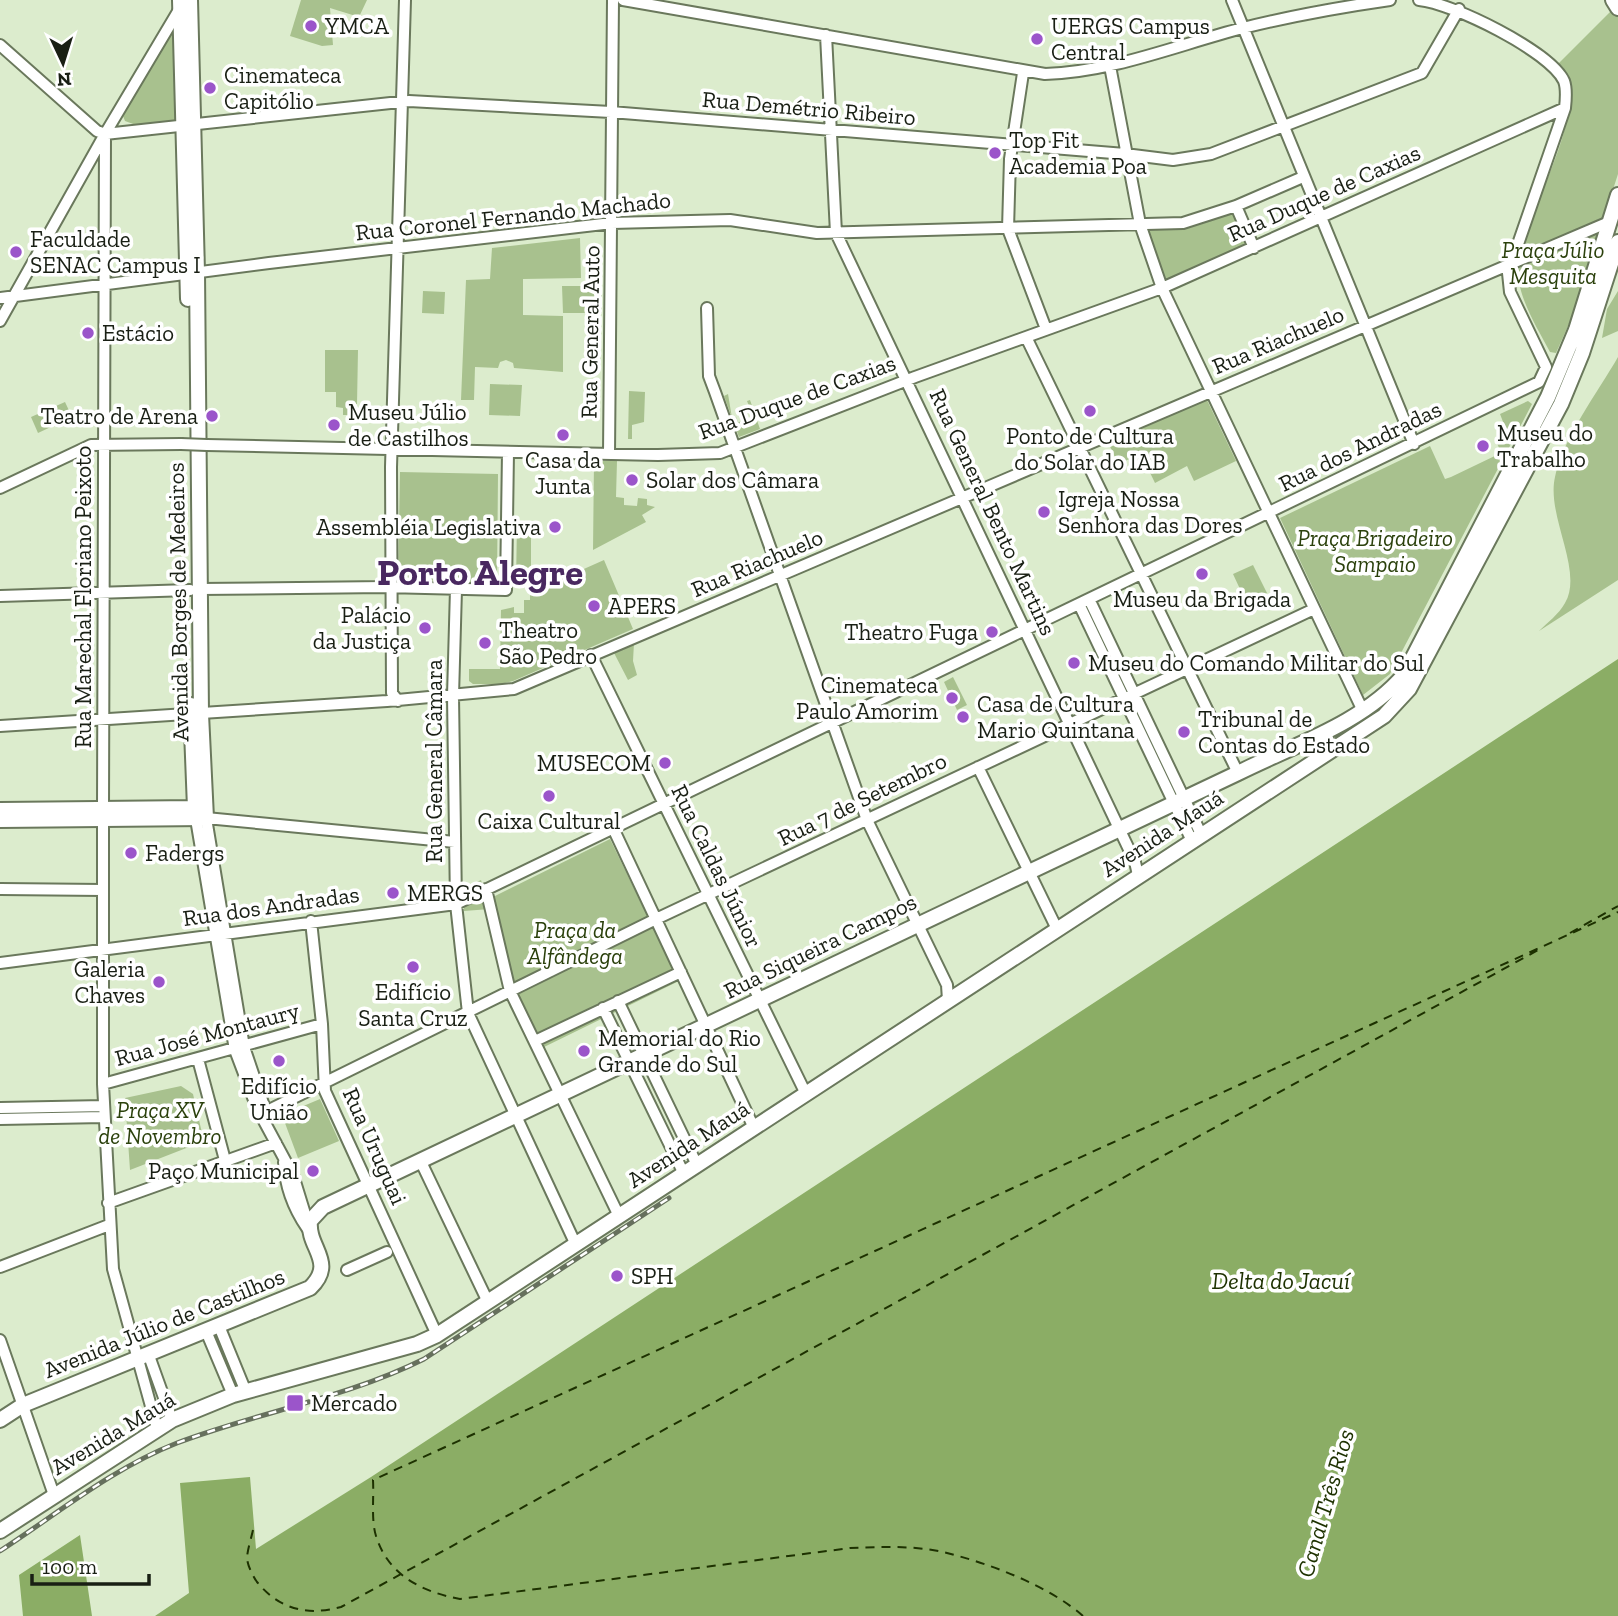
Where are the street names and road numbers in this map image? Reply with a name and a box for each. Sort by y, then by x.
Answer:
street label: Rua Demétrio Ribeiro [701,85,917,131]
street label: Rua Duque de Caxias [1223,138,1425,248]
street label: Rua Coronel Fernando Machado [354,186,672,246]
street label: Rua General Auto [574,245,606,419]
street label: Rua Riachuelo [1208,300,1348,380]
street label: Rua Duque de Caxias [695,348,899,446]
street label: Rua General Bento Martins [924,384,1062,640]
street label: Rua dos Andradas [1274,394,1446,498]
street label: Rua Marechal Floriano Peixoto [69,446,97,748]
street label: Avenida Borges de Medeiros [162,462,194,742]
street label: Rua Riachuelo [687,523,827,603]
street label: Rua General Câmara [420,659,448,863]
street label: Rua 7 de Setembro [773,746,951,852]
street label: Rua Caldas Júnior [665,780,769,952]
street label: Avenida Mauá [1096,783,1228,883]
street label: Rua dos Andradas [181,880,361,932]
street label: Rua Siqueira Campos [719,887,921,1005]
street label: Rua José Montaury [112,996,302,1072]
street label: Rua Uruguai [337,1083,413,1209]
street label: Avenida Mauá [622,1094,754,1194]
street label: Avenida Júlio de Castilhos [40,1262,288,1384]
street label: Avenida Mauá [46,1385,180,1481]

